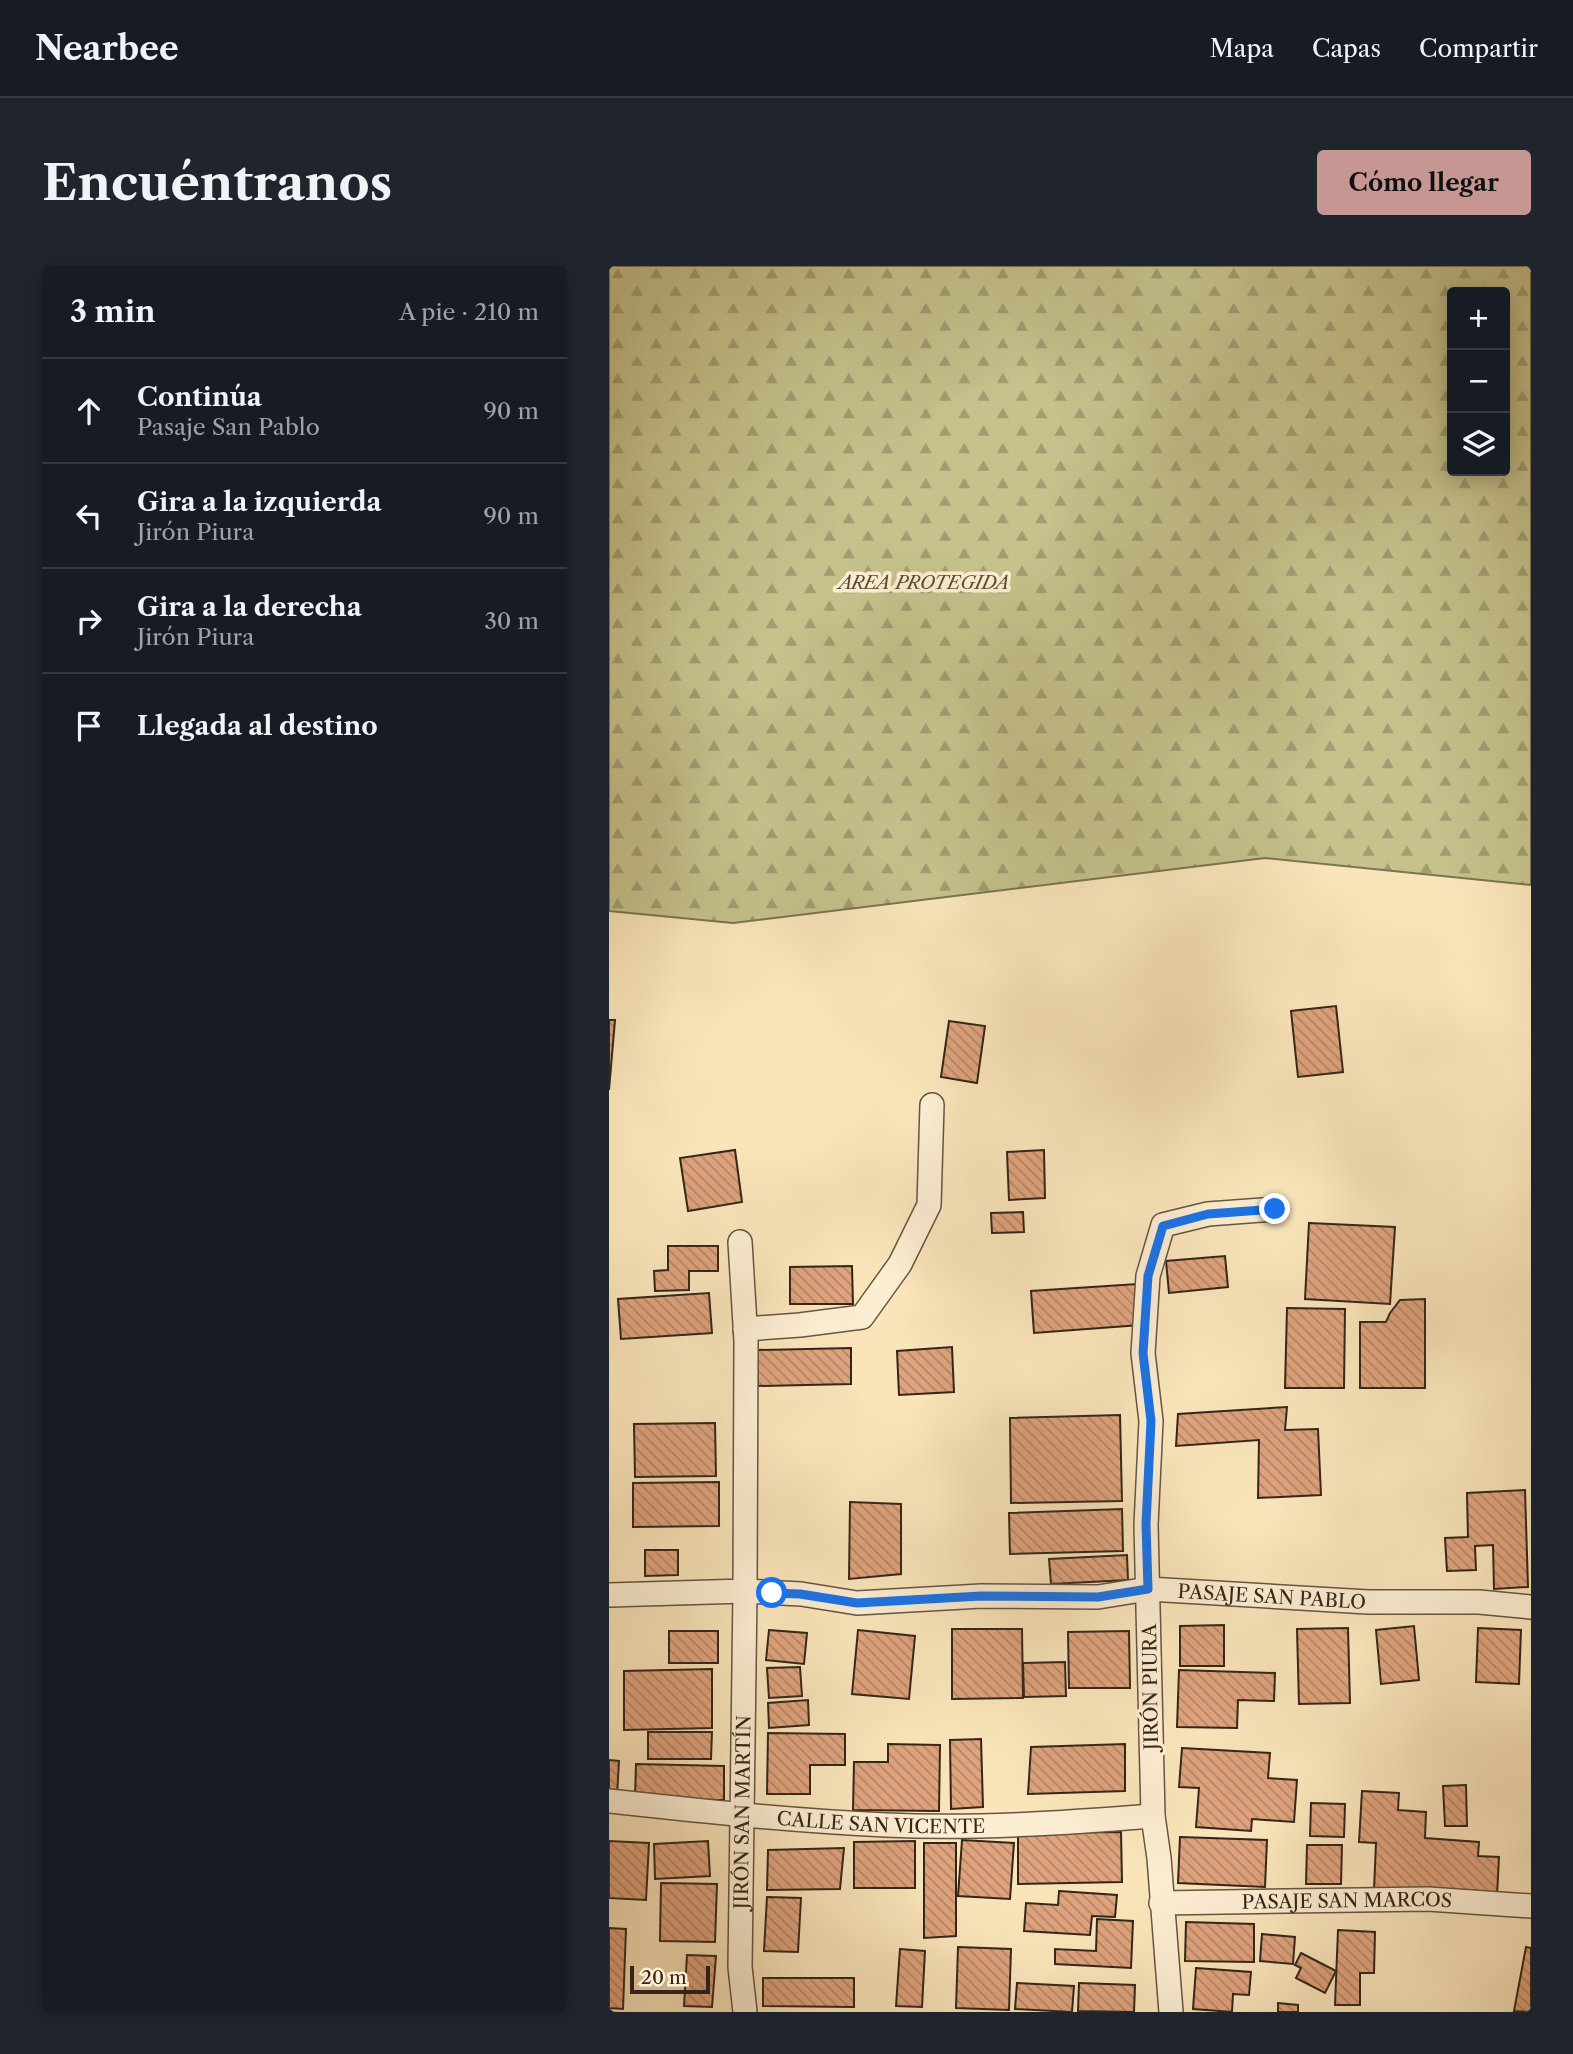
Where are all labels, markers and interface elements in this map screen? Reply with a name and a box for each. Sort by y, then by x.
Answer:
text: Nearbee [35,28,179,69]
text: Mapa [1210,34,1274,63]
text: Capas [1312,34,1381,63]
text: Compartir [1419,34,1538,63]
button: Cómo llegar [1317,150,1531,215]
text: Encuéntranos [42,152,392,213]
map controls [1447,287,1510,476]
button: + [1447,287,1510,350]
text: 3 min [70,293,156,330]
text: A pie · 210 m [399,298,539,326]
button: − [1447,350,1510,413]
text: Continúa [137,381,262,413]
icon: ahead [70,392,108,430]
text: 90 m [483,397,539,425]
text: Pasaje San Pablo [137,413,320,441]
button: layers [1447,413,1510,476]
text: Gira a la izquierda [137,486,382,518]
icon: left [70,497,108,535]
text: 90 m [483,502,539,530]
text: Jirón Piura [137,518,254,546]
park label: AREA PROTEGIDA [836,571,1009,594]
text: Gira a la derecha [137,591,362,623]
icon: right [70,602,108,640]
text: 30 m [484,607,539,635]
text: Jirón Piura [137,623,254,651]
icon: arrive [70,707,108,745]
text: Llegada al destino [137,710,378,742]
route end [1259,1193,1290,1224]
route start [756,1577,787,1608]
street label: PASAJE SAN PABLO [1177,1580,1367,1614]
street label: JIRÓN PIURA [1138,1623,1163,1753]
street label: JIRÓN SAN MARTÍN [730,1715,755,1912]
street label: CALLE SAN VICENTE [776,1807,985,1838]
street label: PASAJE SAN MARCOS [1242,1888,1453,1914]
scale bar [630,1963,711,1995]
text: 20 m [641,1966,687,1989]

